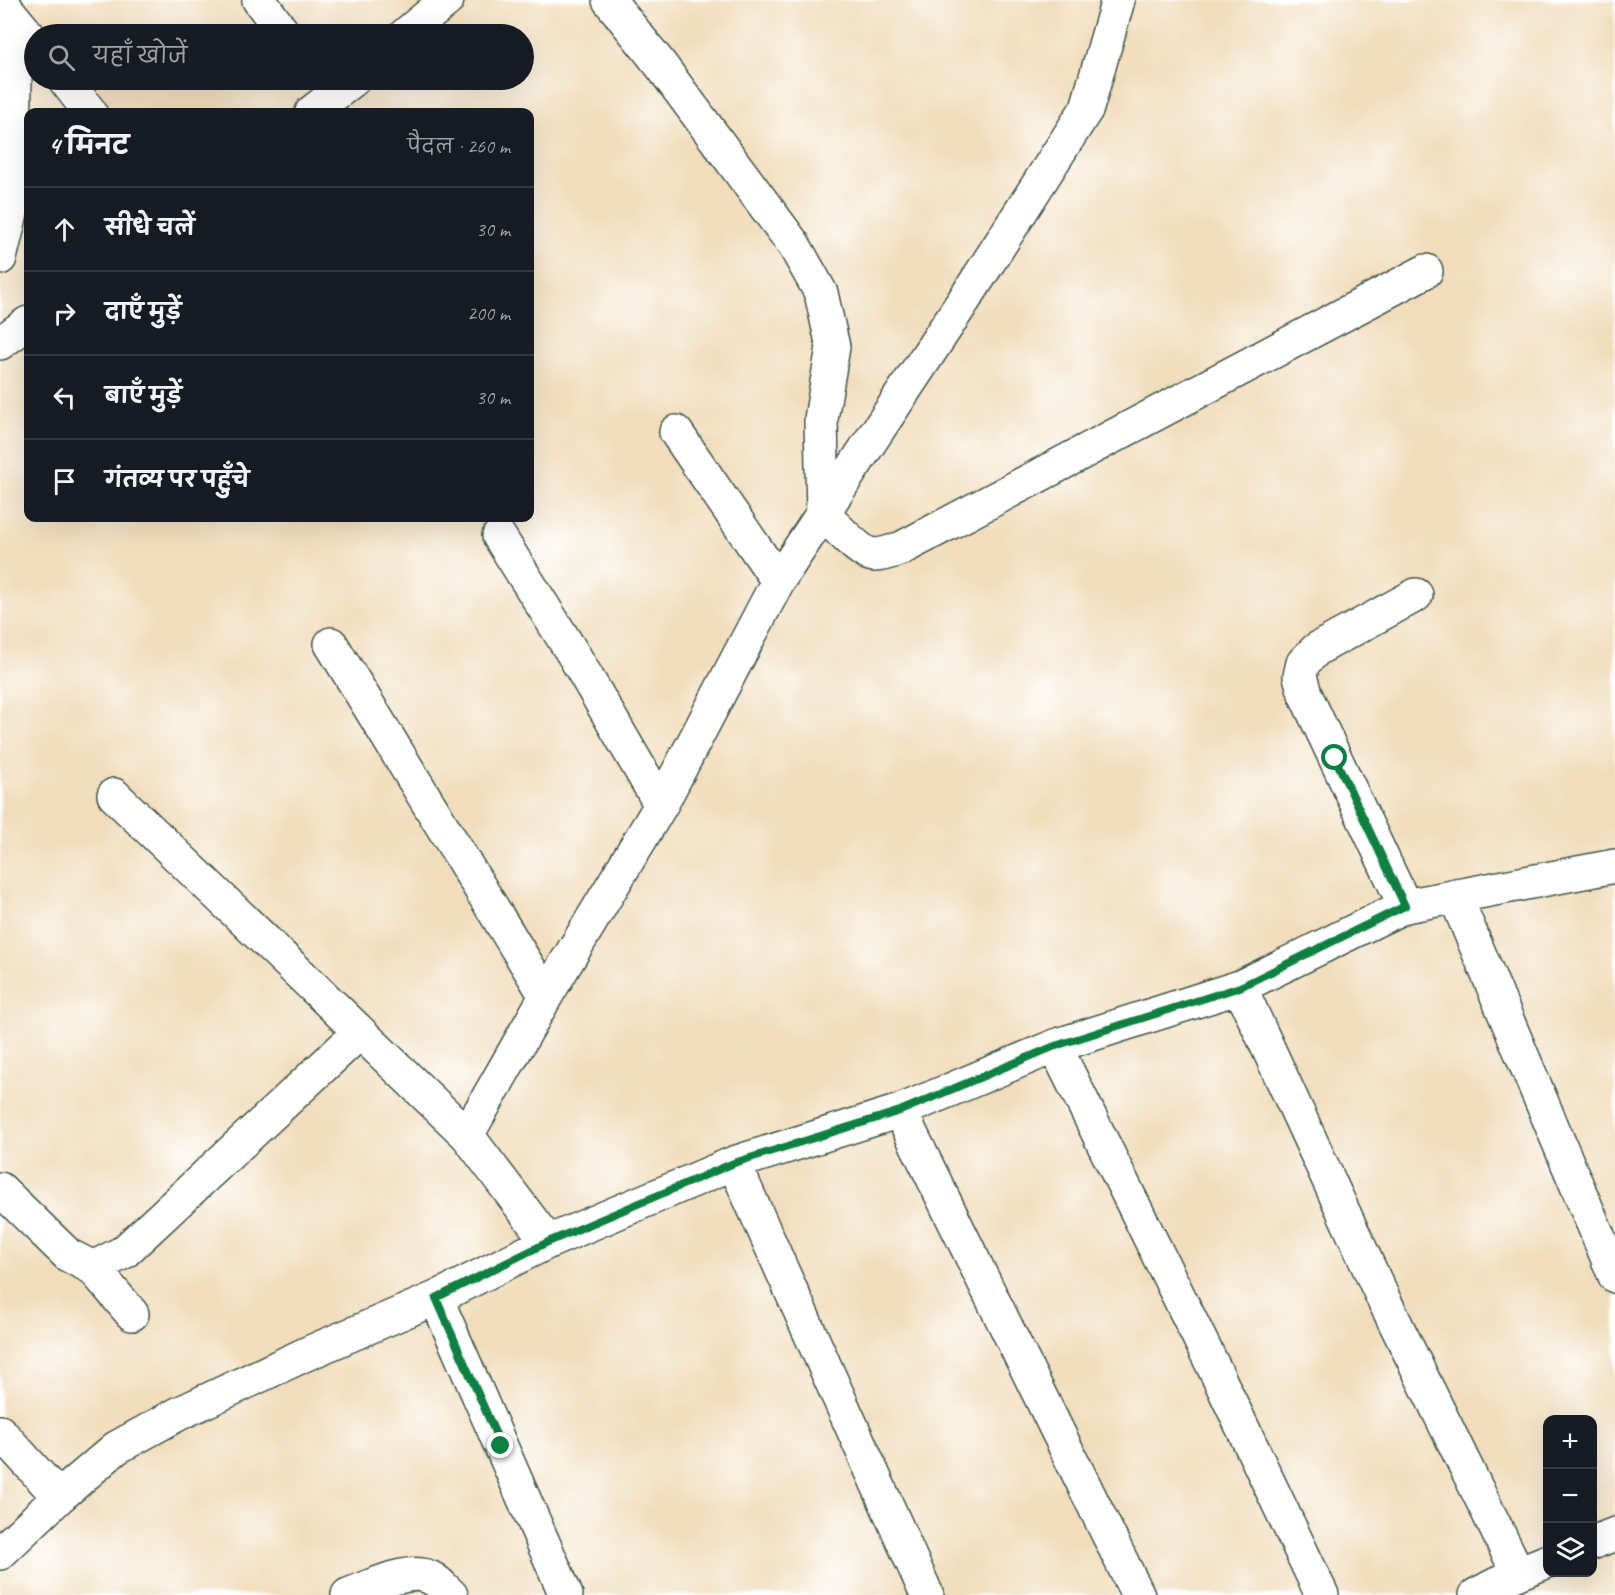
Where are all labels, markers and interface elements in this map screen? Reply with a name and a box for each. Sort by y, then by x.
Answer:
search box [24,24,534,90]
icon: search [45,41,78,74]
text: यहाँ खोजें [93,42,187,70]
text: 4 मिनट [48,129,129,162]
text: पैदल · 260 m [407,134,510,159]
icon: ahead [48,213,81,246]
text: सीधे चलें [105,214,195,242]
text: 30 m [476,217,510,242]
icon: right [48,297,81,330]
text: दाएँ मुड़ें [105,298,181,326]
text: 200 m [467,301,510,326]
icon: left [48,381,81,414]
text: बाएँ मुड़ें [105,382,182,410]
text: 30 m [476,385,510,410]
icon: arrive [48,465,81,498]
text: गंतव्य पर पहुँचे [105,466,249,494]
route start [1321,744,1347,770]
map controls [1543,1415,1597,1577]
button: + [1543,1415,1597,1469]
route end [487,1432,513,1458]
button: − [1543,1469,1597,1523]
button: layers [1543,1523,1597,1577]

